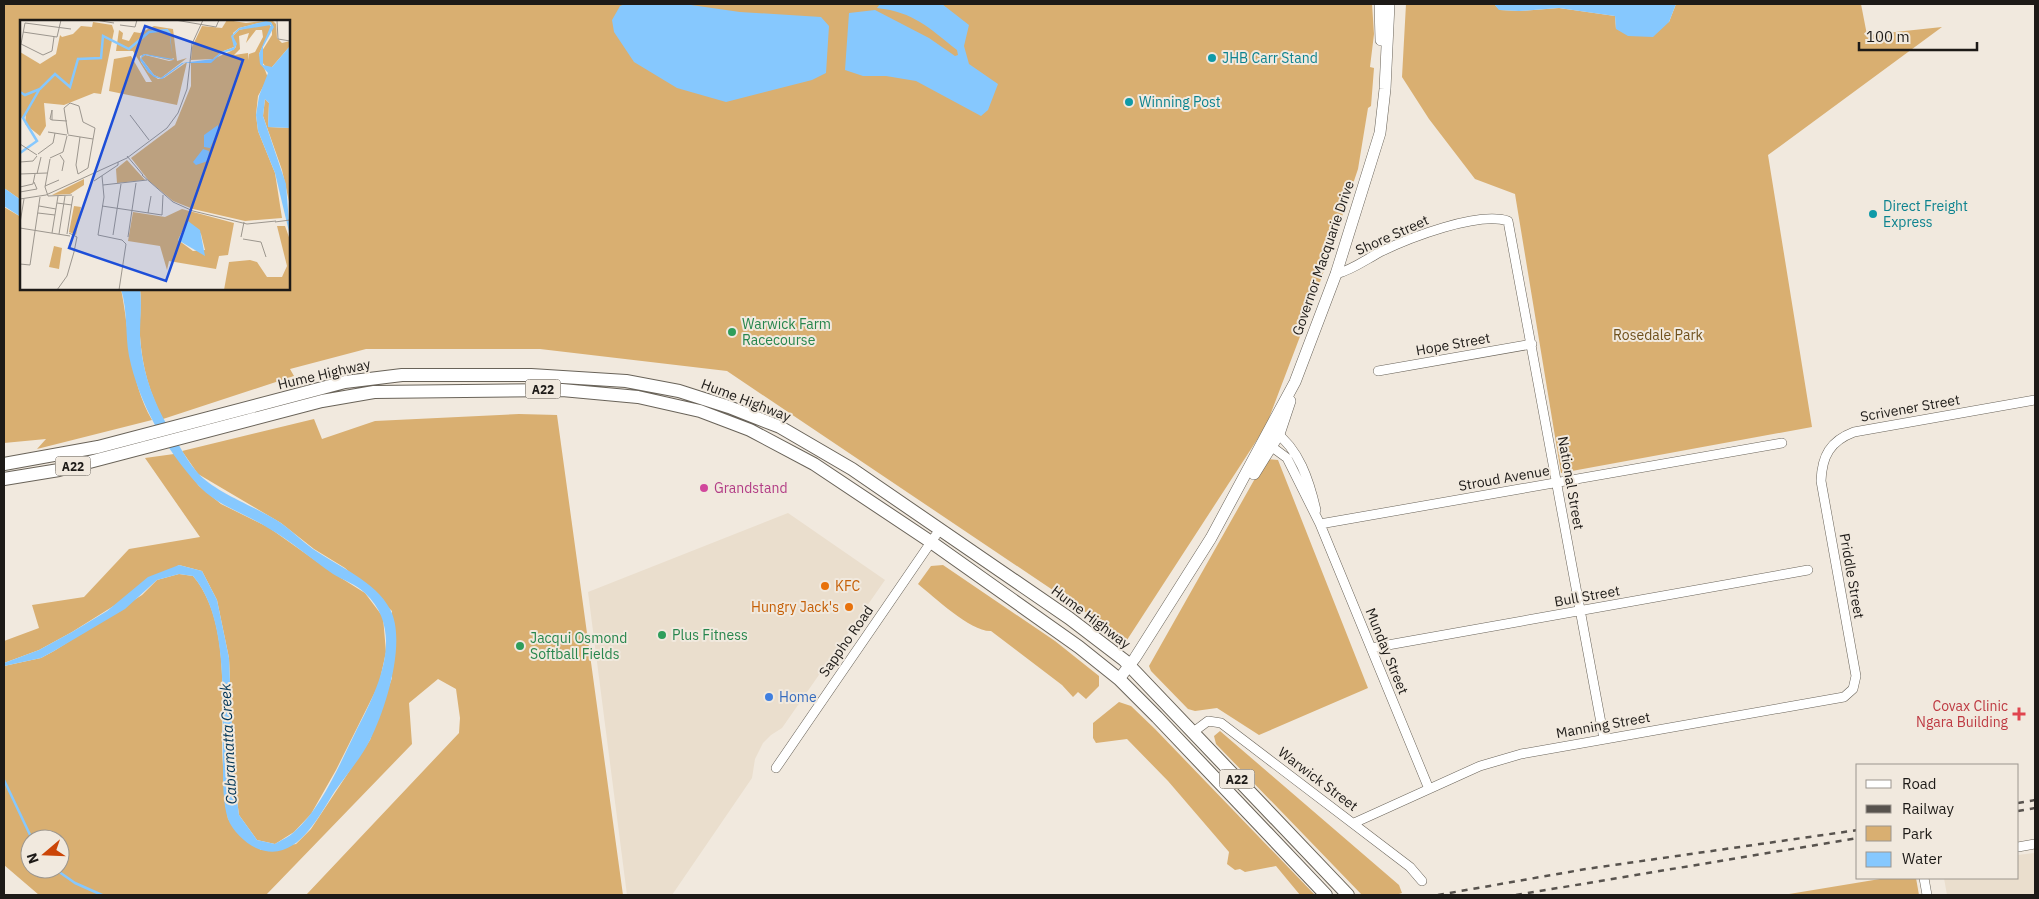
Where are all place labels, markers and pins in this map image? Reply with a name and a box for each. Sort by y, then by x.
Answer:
place label: JHB Carr Stand [1222,49,1318,67]
marker: JHB Carr Stand [1206,52,1218,64]
place label: Winning Post [1139,93,1221,111]
marker: Winning Post [1123,96,1135,108]
place label: Direct Freight Express [1883,197,1968,231]
marker: Direct Freight Express [1867,208,1879,220]
place label: Warwick Farm Racecourse [742,315,831,349]
marker: Warwick Farm Racecourse [726,326,738,338]
place label: Grandstand [714,479,788,497]
marker: Grandstand [698,482,710,494]
place label: KFC [835,577,860,595]
marker: KFC [819,580,831,592]
place label: Hungry Jack's [751,598,839,616]
marker: Hungry Jack's [843,601,855,613]
place label: Plus Fitness [672,626,748,644]
place label: Jacqui Osmond Softball Fields [530,629,627,663]
marker: Plus Fitness [656,629,668,641]
marker: Jacqui Osmond Softball Fields [514,640,526,652]
place label: Home [779,688,817,706]
marker: Home [763,691,775,703]
place label: Covax Clinic Ngara Building [1916,697,2009,731]
marker: Covax Clinic Ngara Building [2012,707,2026,721]

